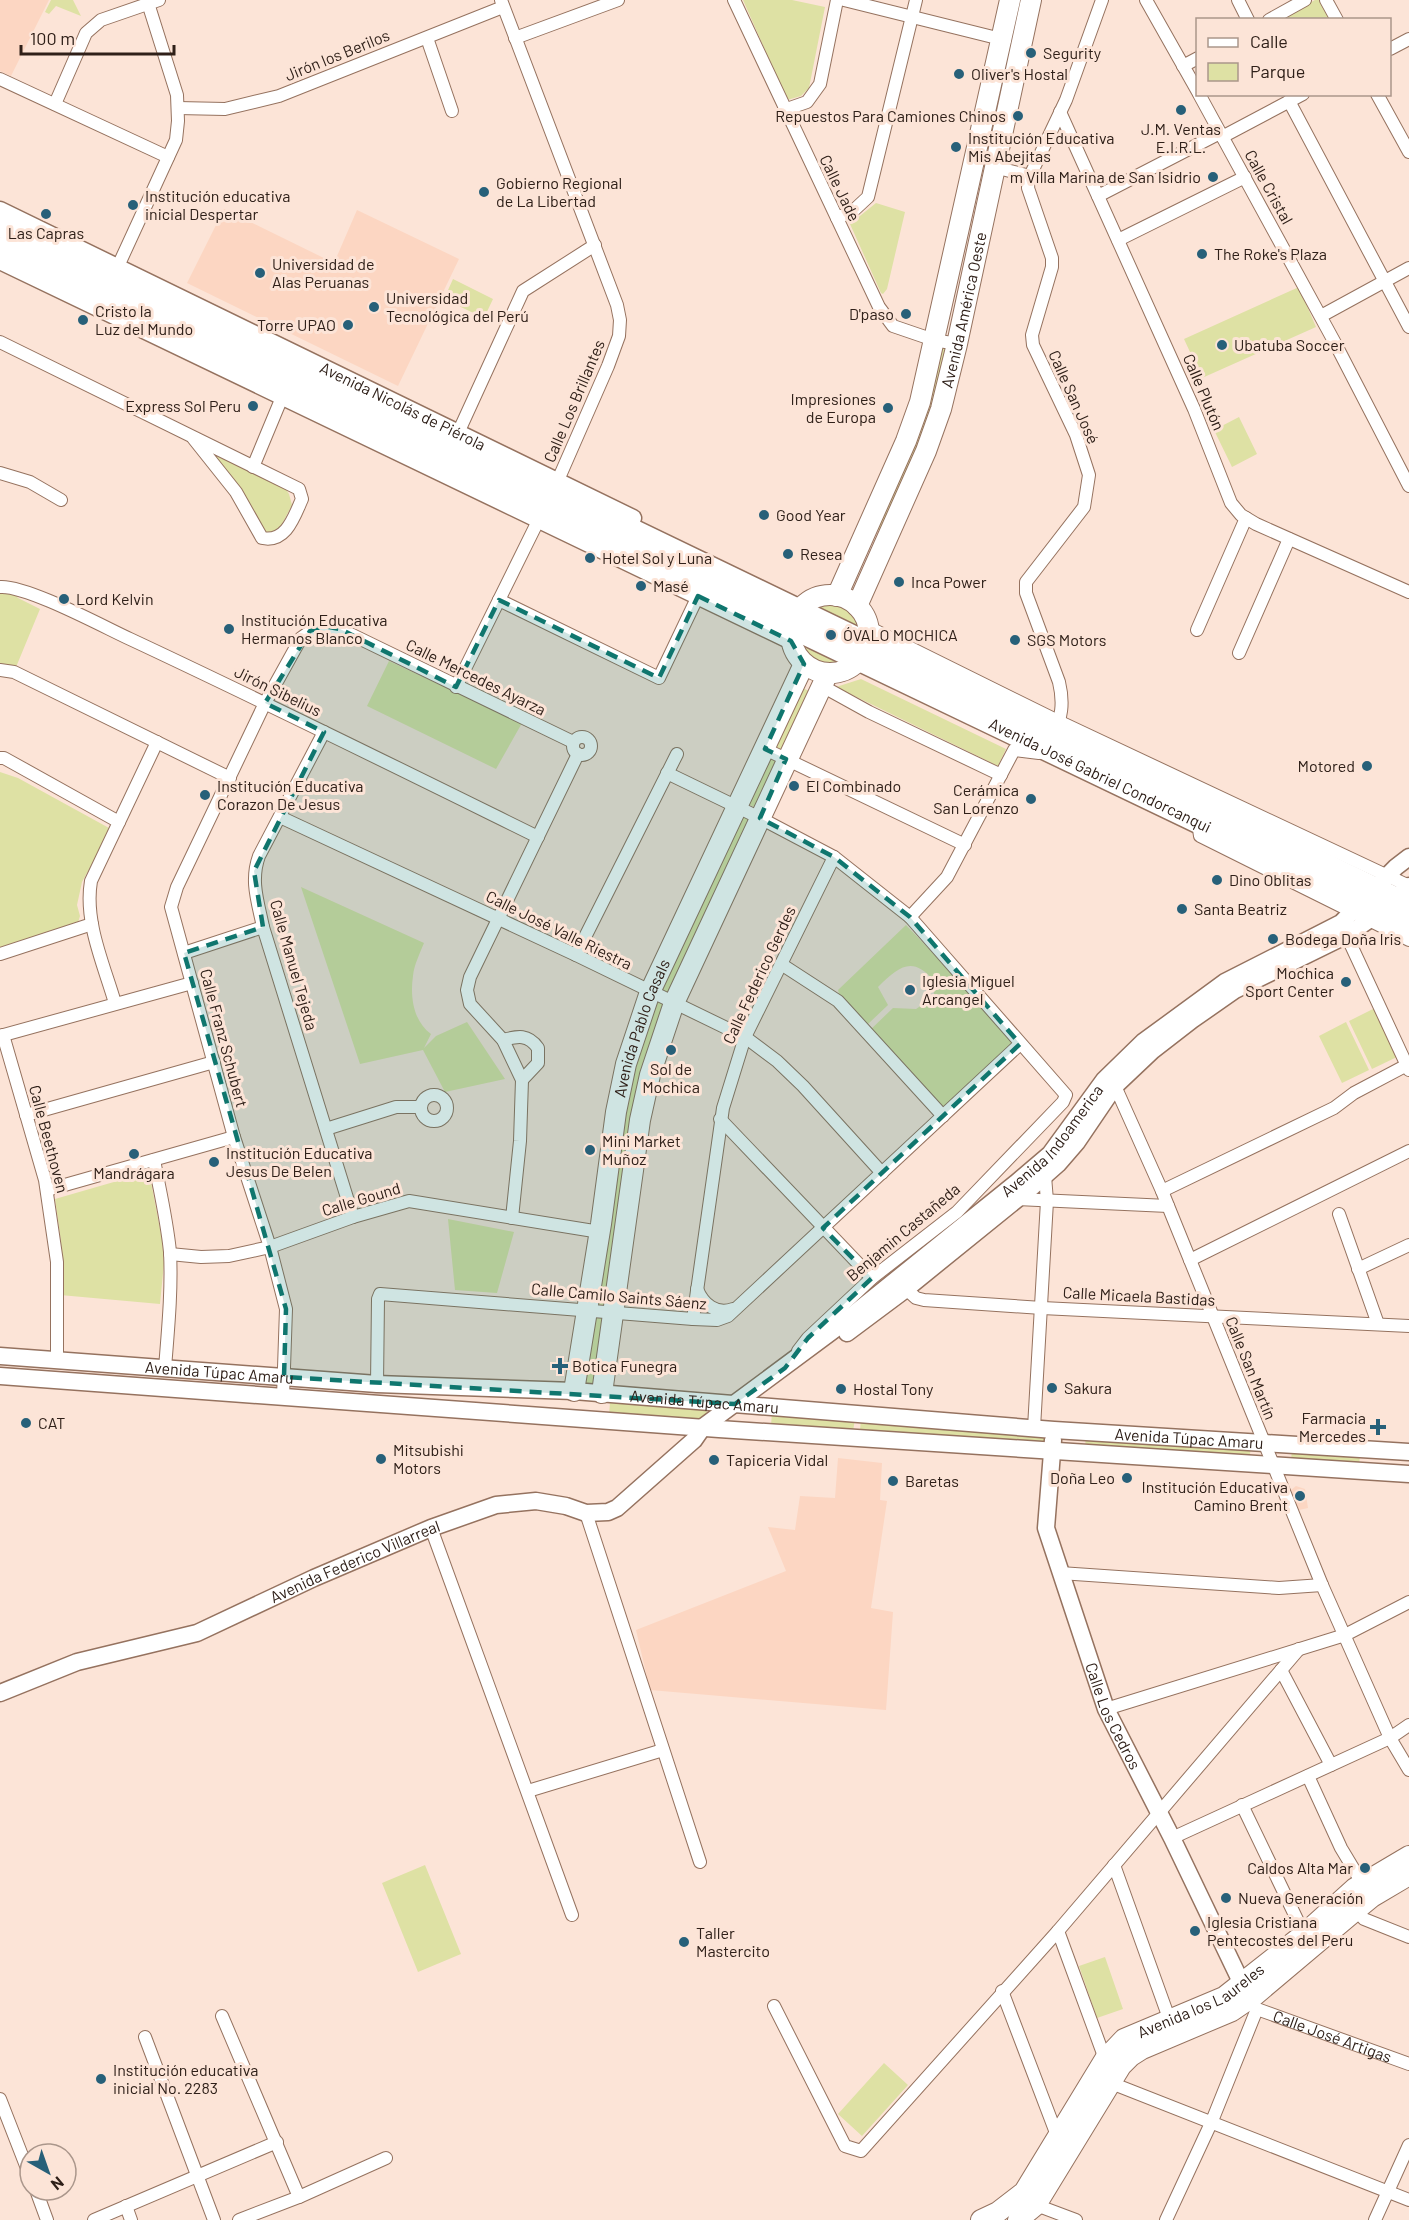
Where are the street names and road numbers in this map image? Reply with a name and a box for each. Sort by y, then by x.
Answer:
street label: Jirón los Berilos [282,25,392,84]
street label: Calle Cristal [1241,146,1298,227]
street label: Calle Jade [816,151,865,224]
street label: Avenida América Oeste [937,230,990,390]
street label: Calle Los Brillantes [539,337,608,465]
street label: Calle San José [1045,347,1104,447]
street label: Calle Plutón [1180,351,1229,433]
street label: Avenida Nicolás de Piérola [317,357,489,454]
street label: Calle Mercedes Ayarza [403,634,549,719]
street label: Jirón Sibelius [232,661,325,720]
street label: Avenida José Gabriel Condorcanqui [986,713,1215,836]
street label: Calle José Valle Riestra [483,886,635,973]
street label: Calle Manuel Tejeda [267,897,322,1032]
street label: Calle Federico Gerdes [718,903,799,1047]
street label: Avenida Pablo Casals [609,956,673,1099]
street label: Calle Franz Schubert [197,967,252,1109]
street label: Avenida Indoamerica [997,1081,1106,1200]
street label: Calle Beethoven [26,1083,73,1195]
street label: Calle Gound [319,1178,402,1219]
street label: Benjamin Castañeda [842,1179,963,1285]
street label: Calle Camilo Saints Sáenz [530,1278,708,1313]
street label: Calle Micaela Bastidas [1062,1282,1216,1309]
street label: Calle San Martín [1222,1313,1281,1422]
street label: Avenida Túpac Amaru [144,1357,295,1387]
street label: Avenida Túpac Amaru [629,1386,780,1417]
street label: Avenida Túpac Amaru [1114,1424,1264,1452]
street label: Avenida Federico Villarreal [267,1516,442,1606]
street label: Calle Los Cedros [1082,1660,1145,1772]
street label: Avenida los Laureles [1134,1959,1267,2041]
street label: Calle José Artigas [1271,2006,1394,2066]

